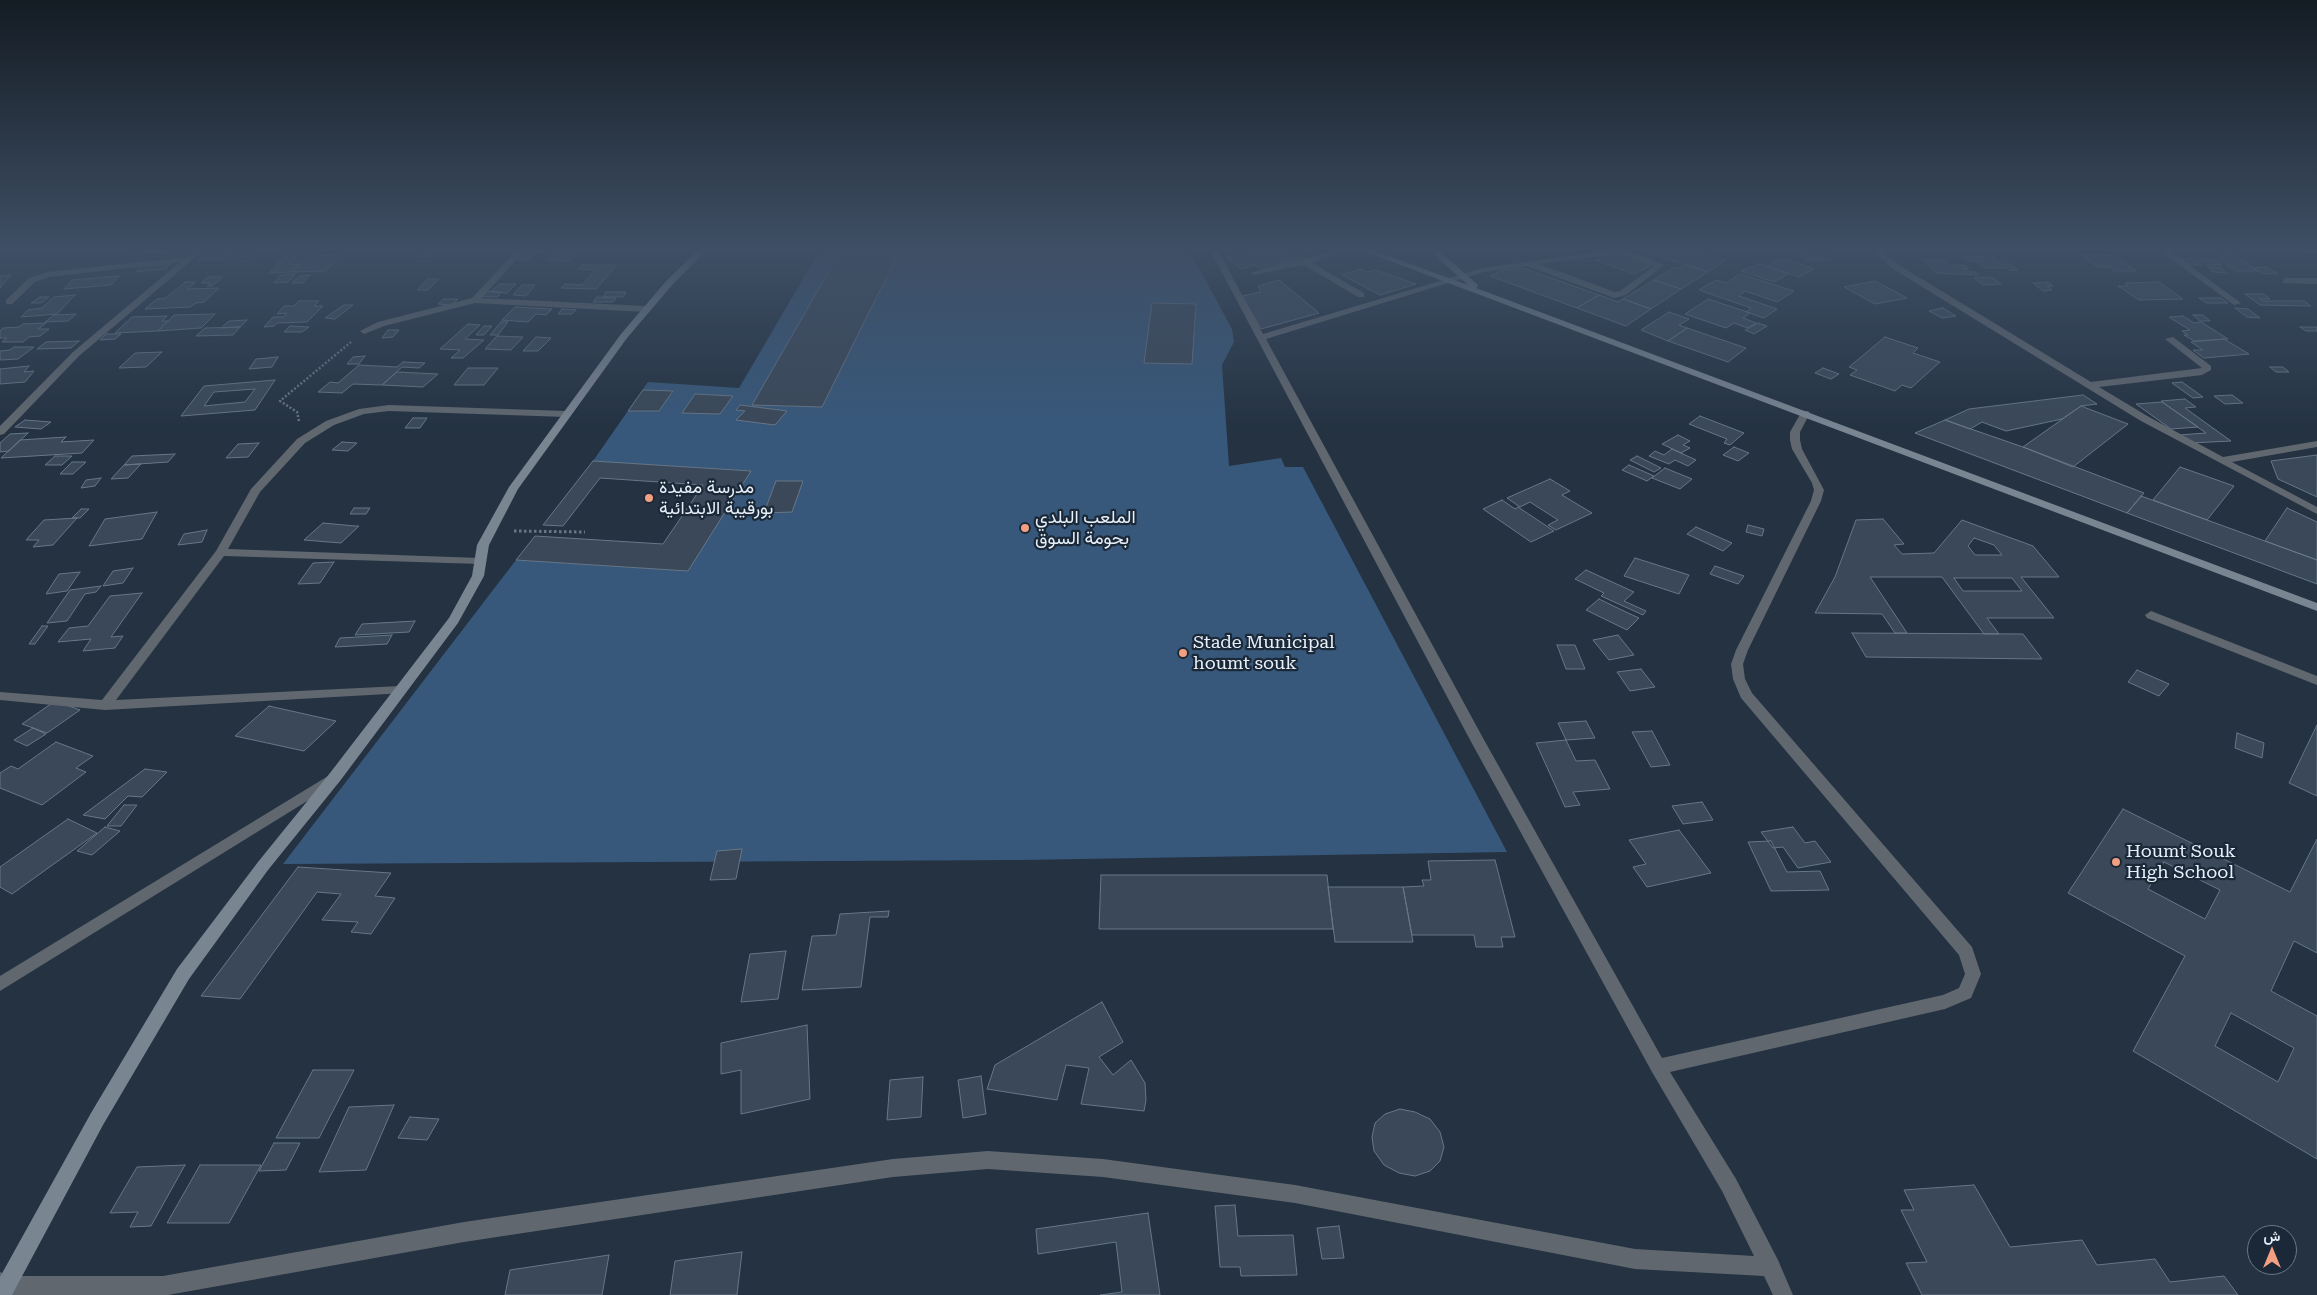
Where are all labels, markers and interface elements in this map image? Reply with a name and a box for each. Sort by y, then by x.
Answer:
place label: مدرسة مفيدة بورقيبة الابتدائية [659,477,773,520]
marker: مدرسة مفيدة بورقيبة الابتدائية [643,492,655,504]
place label: الملعب البلدي بحومة السوق [1035,507,1136,550]
marker: الملعب البلدي بحومة السوق [1019,522,1031,534]
place label: Stade Municipal houmt souk [1193,632,1335,674]
marker: Stade Municipal houmt souk [1177,647,1189,659]
place label: Houmt Souk High School [2126,841,2236,884]
marker: Houmt Souk High School [2110,856,2122,868]
north arrow [2247,1225,2297,1275]
text: ش [2264,1228,2280,1244]

